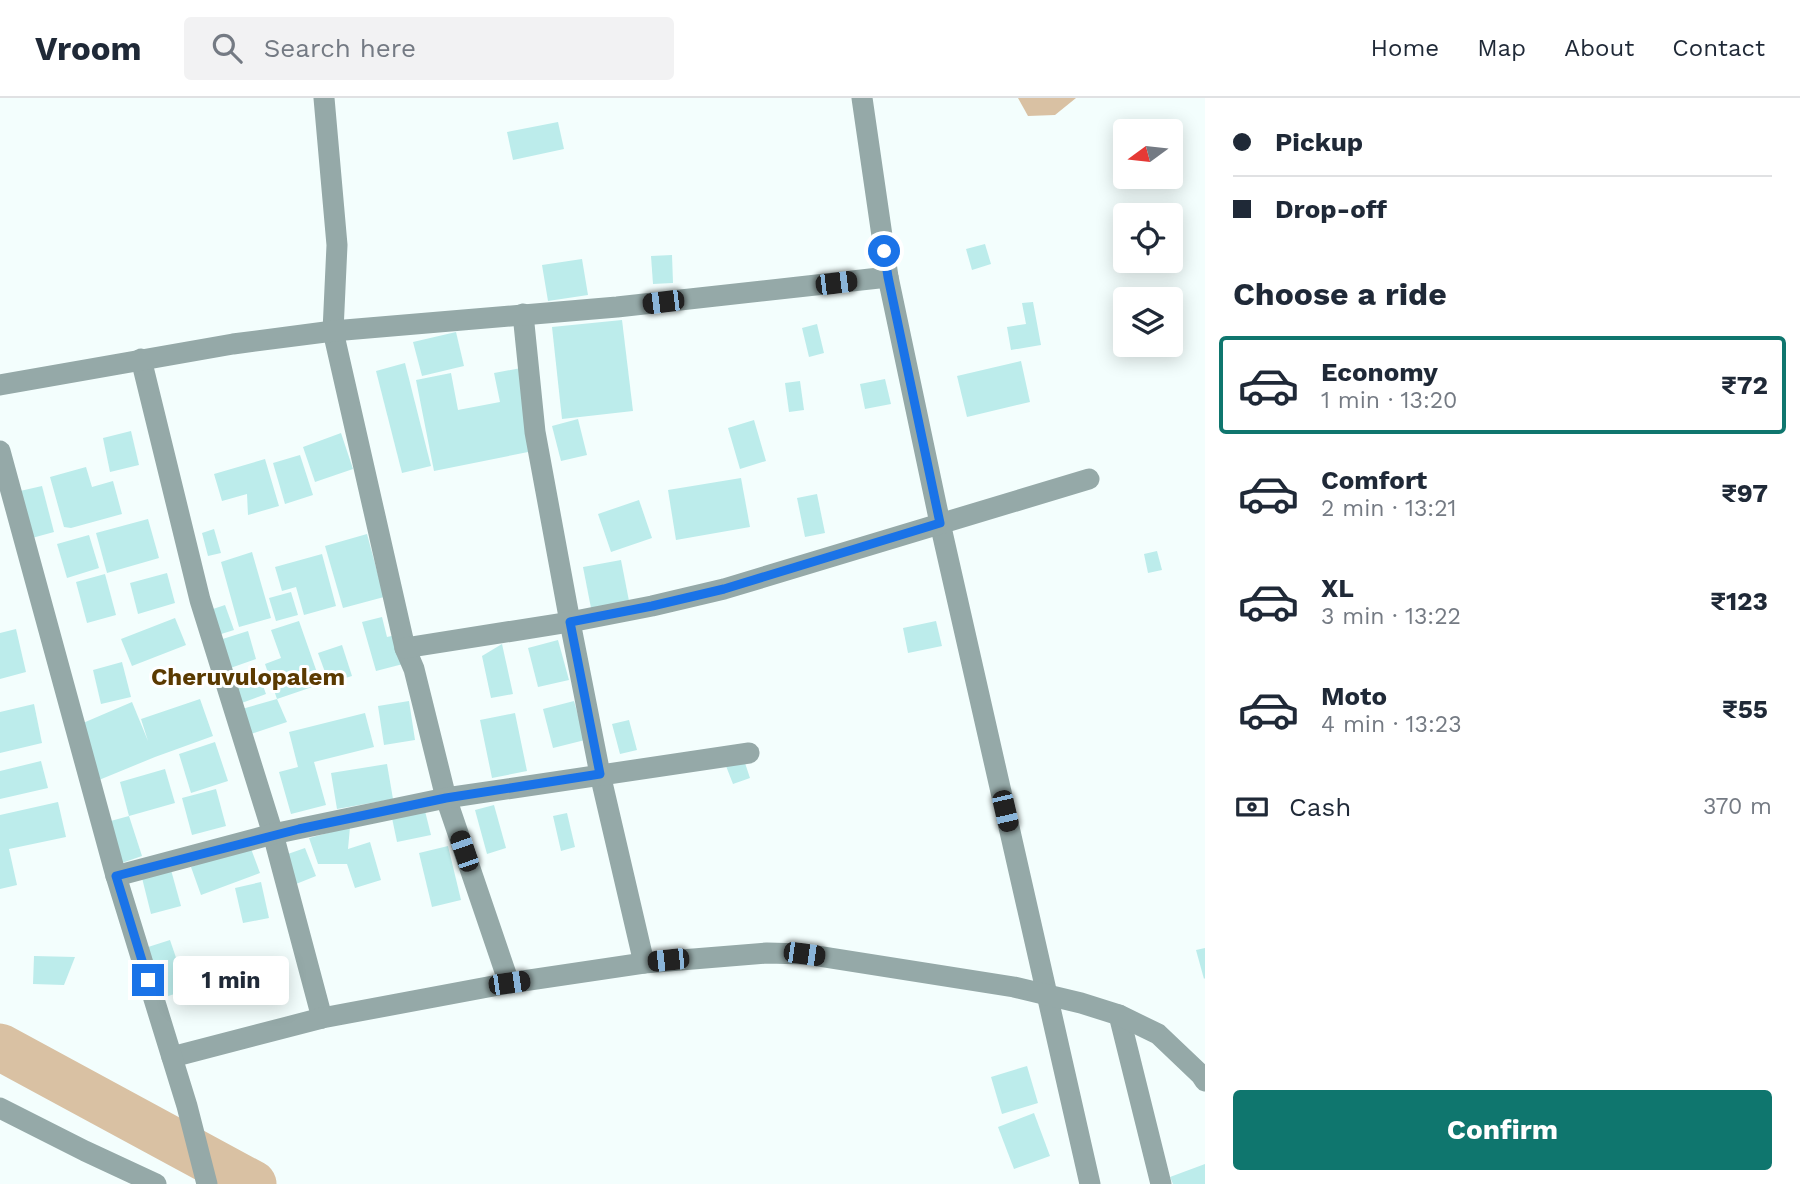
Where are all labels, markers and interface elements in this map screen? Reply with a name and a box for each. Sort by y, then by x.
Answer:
search box [184,17,674,80]
text: Vroom [35,29,142,68]
icon: search [208,29,246,67]
text: Search here [264,33,416,63]
text: Home [1371,34,1439,62]
text: Map [1477,34,1526,62]
text: About [1564,34,1634,62]
text: Contact [1672,34,1765,62]
north arrow [1113,119,1183,189]
map controls [1113,119,1183,357]
text: Pickup [1275,127,1363,157]
text: Drop-off [1275,194,1387,224]
button: locate [1113,203,1183,273]
route start [868,235,900,267]
car [814,270,859,296]
text: Choose a ride [1233,275,1447,313]
button: layers [1113,287,1183,357]
car [641,289,686,315]
icon: car [1237,354,1300,417]
text: Economy [1321,357,1438,387]
text: ₹72 [1721,370,1768,400]
text: 1 min · 13:20 [1321,387,1457,414]
icon: car [1237,462,1300,525]
text: Comfort [1321,465,1427,495]
text: ₹97 [1721,478,1768,508]
text: 2 min · 13:21 [1321,495,1457,522]
icon: car [1237,570,1300,633]
text: XL [1321,573,1354,603]
text: ₹123 [1710,586,1768,616]
text: 3 min · 13:22 [1321,603,1461,630]
district label: Cheruvulopalem [151,663,345,691]
icon: car [1237,678,1300,741]
text: Moto [1321,681,1387,711]
text: ₹55 [1722,694,1768,724]
text: 4 min · 13:23 [1321,711,1462,738]
car [991,788,1020,834]
icon: cash [1233,788,1271,826]
text: Cash [1289,792,1351,822]
text: 370 m [1703,793,1772,820]
car [448,828,481,874]
car [782,941,827,967]
car [647,947,690,973]
callout: 1 min [172,956,288,1004]
route end [132,964,164,996]
text: 1 min [201,967,261,994]
car [487,970,532,996]
button: Confirm [1233,1090,1772,1170]

